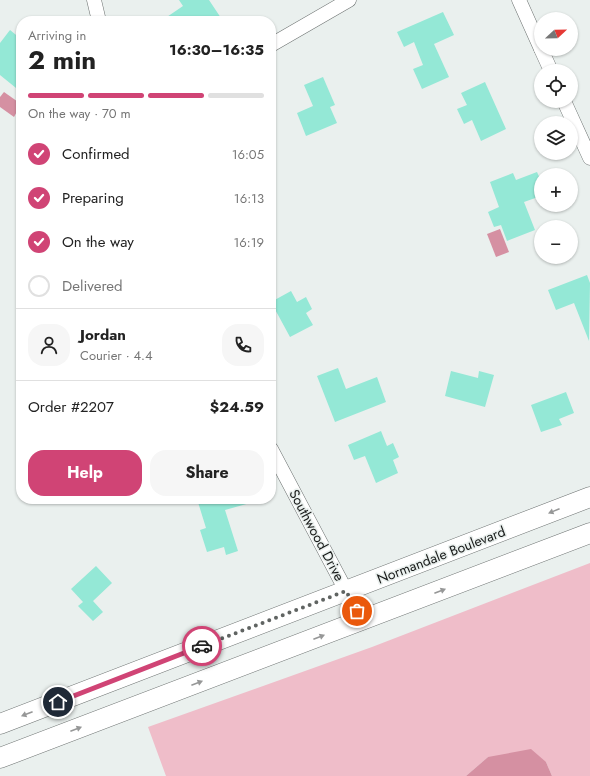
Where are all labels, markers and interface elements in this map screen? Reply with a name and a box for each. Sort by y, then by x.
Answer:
north arrow [534,12,578,56]
map controls [534,12,578,264]
text: Arriving in [28,26,86,45]
text: 16:30–16:35 [169,39,264,61]
text: 2 min [28,41,96,79]
button: locate [534,64,578,108]
text: On the way · 70 m [28,104,131,123]
button: layers [534,116,578,160]
icon: check [28,143,50,165]
text: Confirmed [62,143,130,165]
text: 16:05 [232,145,264,164]
button: + [534,168,578,212]
icon: check [28,187,50,209]
text: Preparing [62,187,124,209]
text: 16:13 [234,189,264,208]
button: − [534,220,578,264]
icon: check [28,231,50,253]
text: On the way [62,231,134,253]
text: 16:19 [233,233,264,252]
text: Delivered [62,275,123,297]
button: person [28,324,70,366]
text: Jordan [80,324,126,346]
button: phone [222,324,264,366]
text: Courier · 4.4 [80,346,153,365]
text: Order #2207 [28,396,114,418]
text: $24.59 [210,396,264,418]
button: Help [28,450,142,496]
button: Share [150,450,264,496]
street label: Southwood Drive [284,486,350,584]
one-way arrow [547,509,559,515]
street label: Normandale Boulevard [374,521,508,589]
one-way arrow [435,587,447,593]
pin [340,594,374,628]
icon: bag [346,600,368,622]
courier [182,626,222,666]
one-way arrow [313,634,325,640]
icon: car [191,635,213,657]
one-way arrow [192,680,204,686]
pin [41,685,75,719]
icon: home [47,691,69,713]
one-way arrow [21,711,33,717]
one-way arrow [70,726,82,732]

